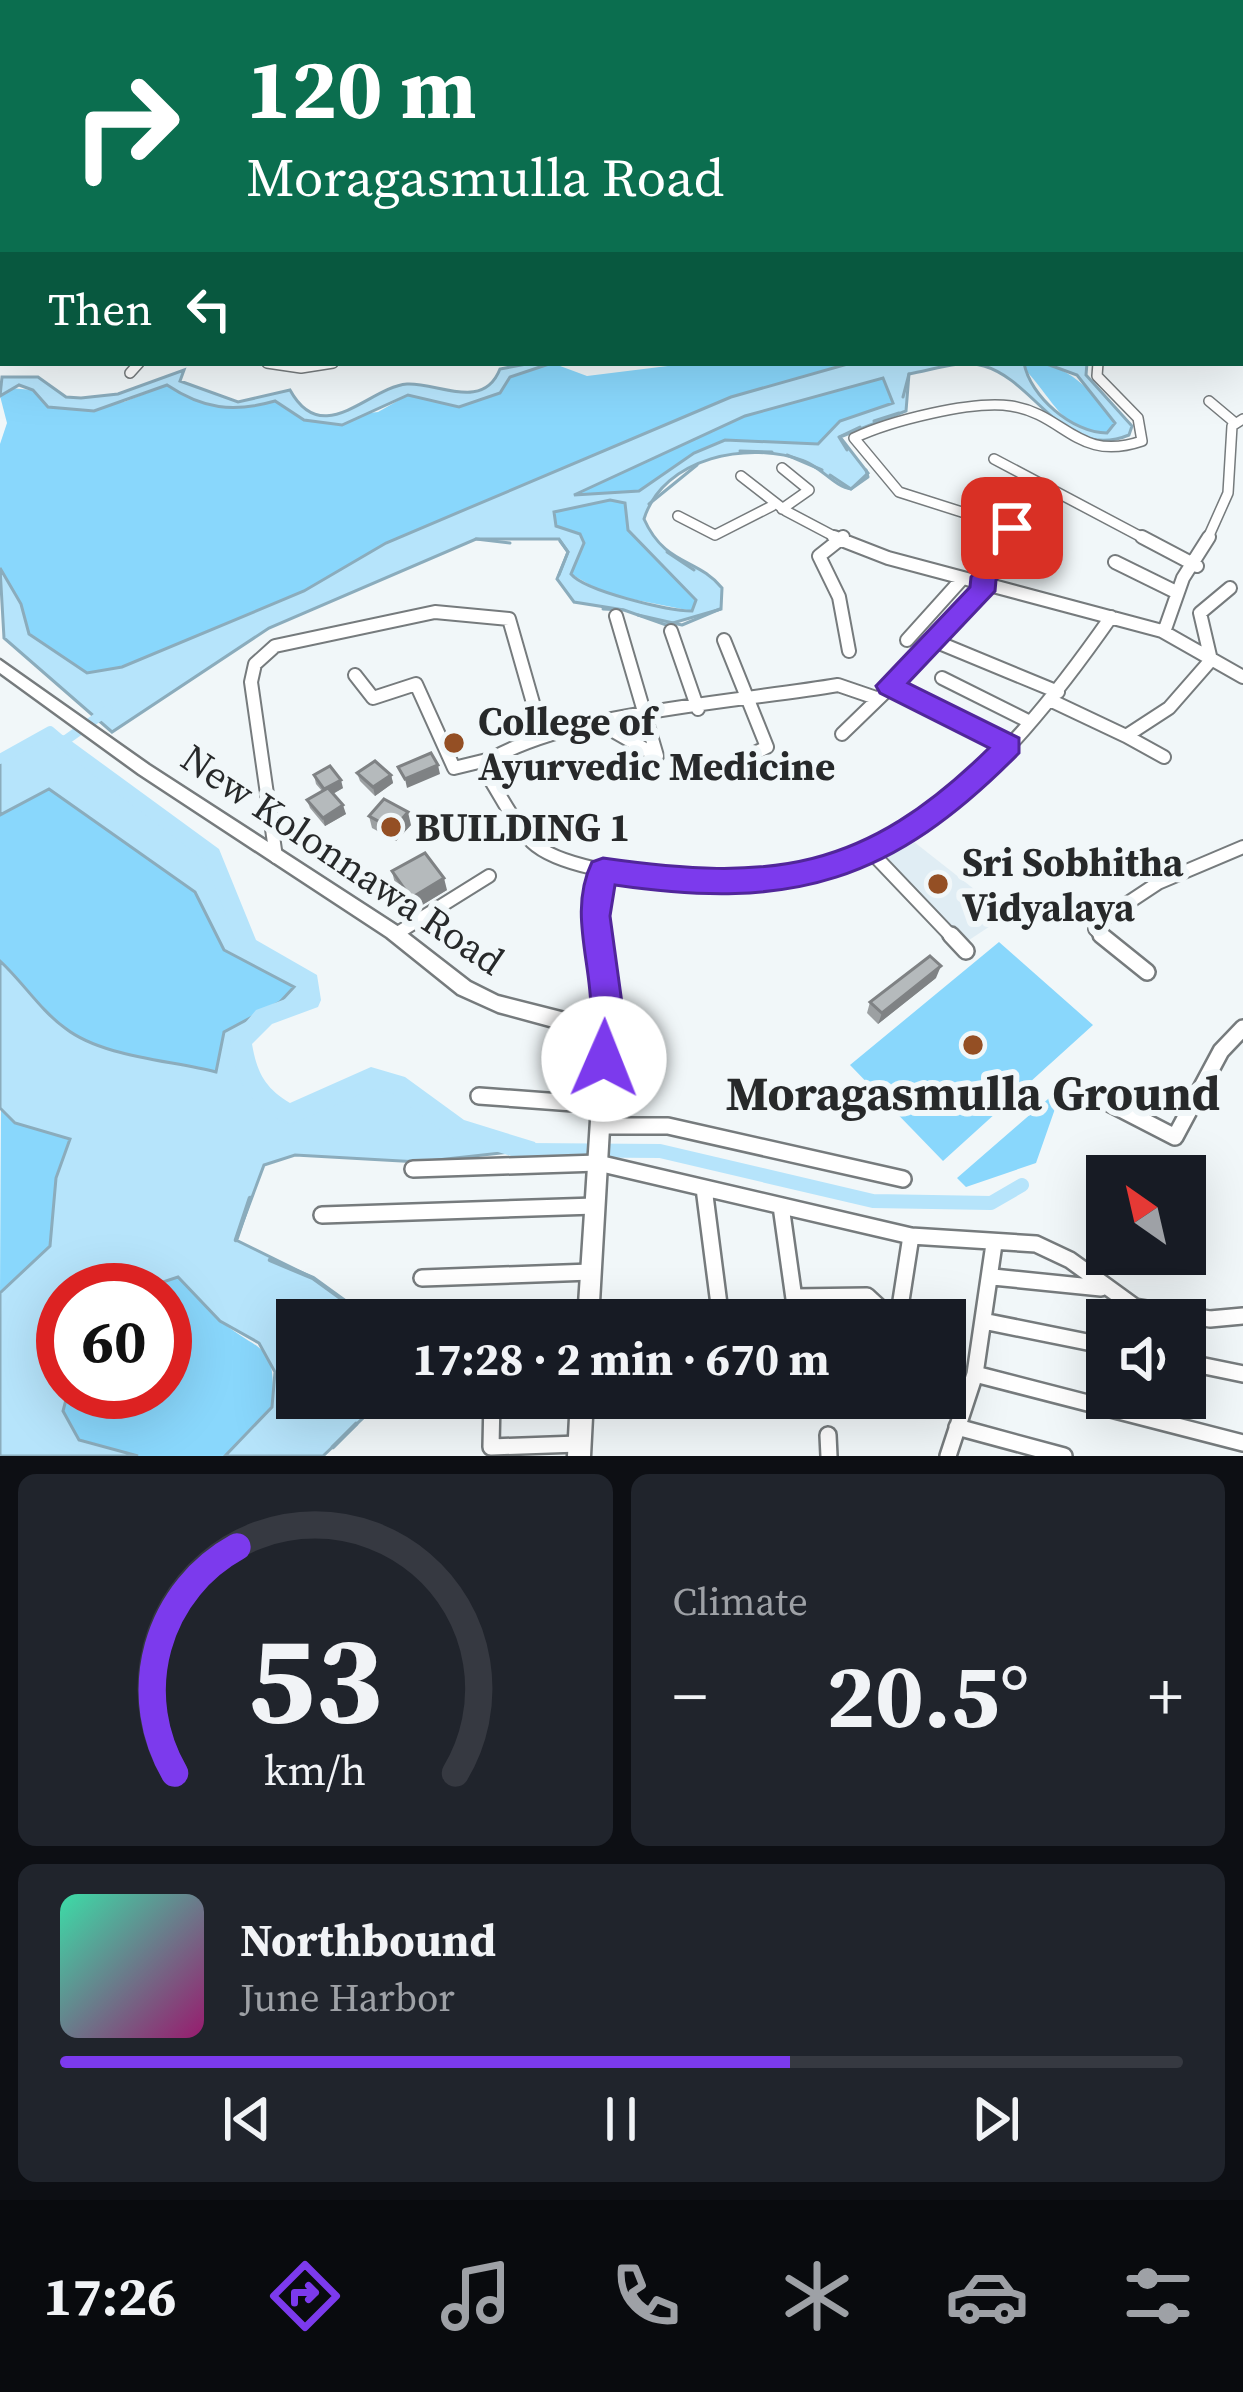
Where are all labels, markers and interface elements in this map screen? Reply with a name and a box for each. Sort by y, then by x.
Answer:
text: 120 m [246,31,477,146]
icon: right [48,48,204,204]
text: Moragasmulla Road [246,140,724,214]
icon: left [176,276,242,342]
text: Then [48,278,152,340]
pin [961,477,1063,579]
icon: arrive [979,495,1045,561]
place label: College of Ayurvedic Medicine [478,695,835,793]
marker: College of Ayurvedic Medicine [441,730,467,756]
street label: New Kolonnawa Road [171,732,515,987]
place label: BUILDING 1 [415,801,630,854]
marker: BUILDING 1 [378,814,404,840]
place label: Sri Sobhitha Vidyalaya [962,836,1184,934]
marker: Sri Sobhitha Vidyalaya [925,871,951,897]
position arrow [541,996,667,1122]
marker: Moragasmulla Ground [960,1032,986,1058]
place label: Moragasmulla Ground [726,1060,1220,1126]
north arrow [1086,1155,1206,1275]
map controls [1086,1155,1206,1419]
speed limit sign: 60 [36,1263,192,1419]
button: sound [1086,1299,1206,1419]
text: 17:28 · 2 min · 670 m [413,1328,829,1390]
text: Climate [673,1575,808,1628]
text: 53 [248,1593,383,1764]
text: 20.5° [826,1634,1029,1757]
text: − [673,1651,707,1741]
text: + [1148,1651,1183,1741]
text: km/h [264,1741,366,1799]
text: Northbound [240,1909,496,1971]
text: June Harbor [240,1971,455,2024]
icon: previous [214,2086,280,2152]
icon: pause [588,2086,654,2152]
icon: next [963,2086,1029,2152]
icon: directions [263,2254,347,2338]
icon: music [434,2254,518,2338]
icon: phone [604,2254,688,2338]
icon: climate [775,2254,859,2338]
icon: car [945,2254,1029,2338]
icon: filters [1116,2254,1200,2338]
text: 17:26 [43,2259,177,2333]

